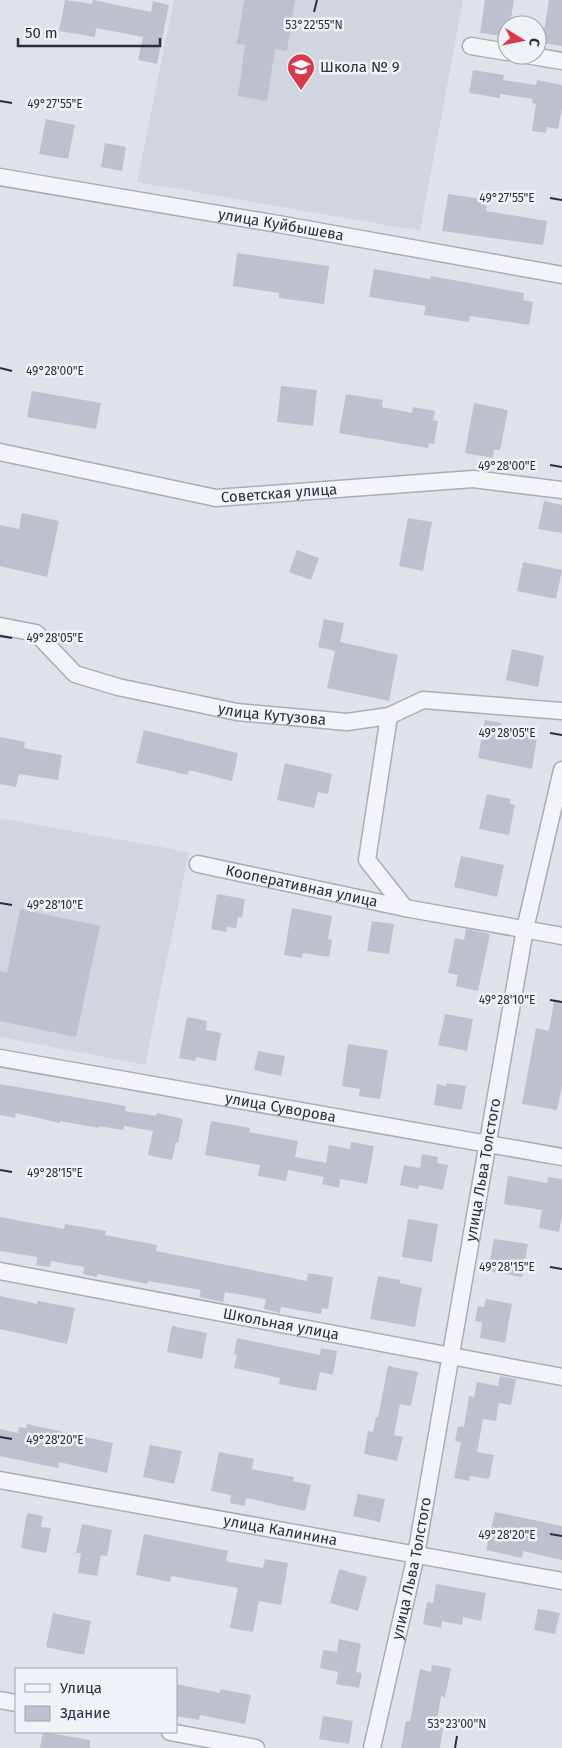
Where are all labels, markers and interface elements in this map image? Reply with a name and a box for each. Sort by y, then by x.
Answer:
scale bar [18,15,160,47]
north arrow [497,15,547,65]
text: 53°22'55"N [285,18,343,32]
text: 50 m [25,24,58,42]
text: С [525,37,543,48]
school or university icon: Школа № 9 [286,52,316,91]
place label: Школа № 9 [320,58,400,76]
text: 49°27'55"E [27,97,83,111]
text: 49°27'55"E [479,191,535,205]
street label: улица Куйбышева [217,205,345,245]
text: 49°28'00"E [26,364,84,378]
text: 49°28'00"E [478,459,536,473]
street label: Советская улица [220,480,338,507]
text: 49°28'05"E [26,631,84,645]
street label: улица Кутузова [216,699,327,729]
text: 49°28'05"E [478,726,536,740]
street label: Кооперативная улица [224,861,379,911]
text: 49°28'10"E [27,898,83,912]
text: 49°28'10"E [479,993,535,1007]
street label: улица Суворова [224,1089,337,1126]
street label: улица Льва Толстого [462,1097,504,1243]
text: 49°28'15"E [27,1166,83,1180]
text: 49°28'15"E [479,1260,535,1274]
street label: Школьная улица [222,1304,341,1344]
text: 49°28'20"E [26,1433,84,1447]
street label: улица Льва Толстого [388,1496,435,1641]
street label: улица Калинина [222,1511,339,1549]
text: 49°28'20"E [478,1528,536,1542]
legend [15,1668,178,1733]
text: Улица [60,1679,102,1697]
text: Здание [60,1704,110,1722]
text: 53°23'00"N [428,1717,486,1731]

